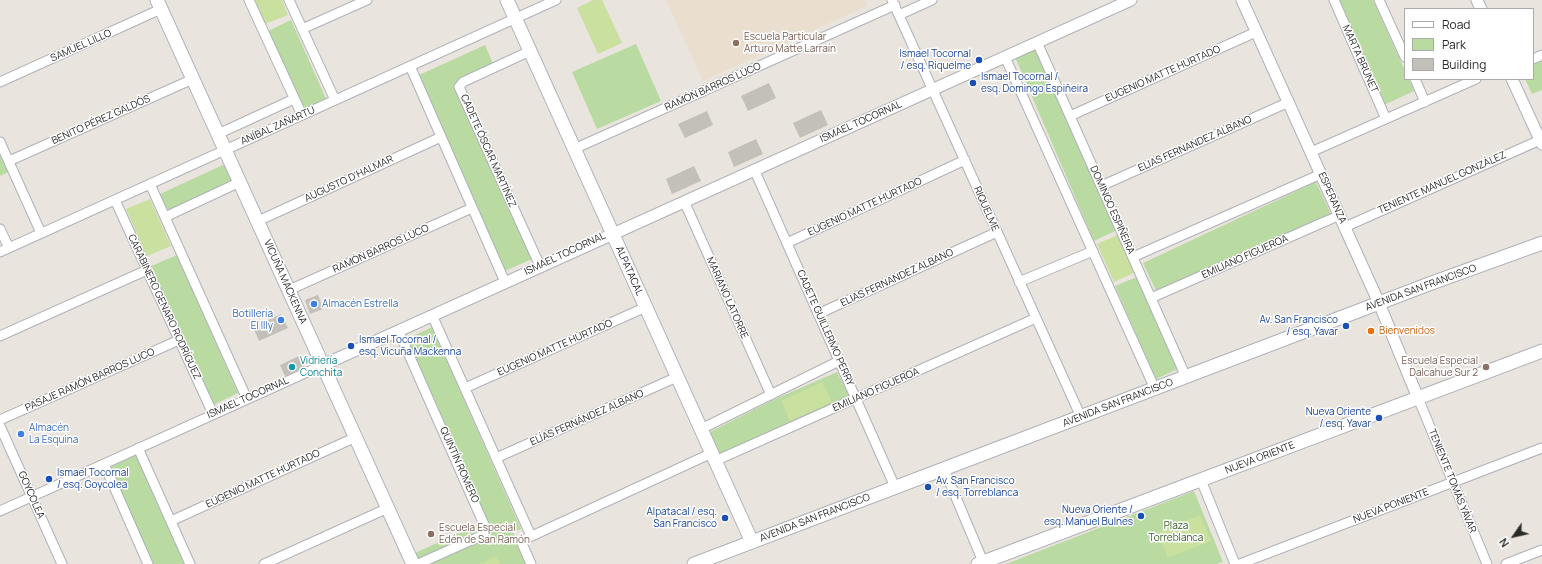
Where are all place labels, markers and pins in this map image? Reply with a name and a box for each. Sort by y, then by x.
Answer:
place label: Escuela Particular Arturo Matte Larraín [744,31,836,54]
marker: Escuela Particular Arturo Matte Larraín [731,38,741,48]
place label: Ismael Tocornal / esq. Riquelme [899,48,971,72]
marker: Ismael Tocornal / esq. Riquelme [974,55,984,65]
place label: Ismael Tocornal / esq. Domingo Espiñeira [981,71,1088,94]
marker: Ismael Tocornal / esq. Domingo Espiñeira [968,78,978,88]
place label: Almacén Estrella [322,298,398,310]
marker: Almacén Estrella [309,299,319,309]
place label: Botillería El Illy [233,308,273,332]
place label: Av. San Francisco / esq. Yavar [1259,314,1338,338]
marker: Botillería El Illy [276,315,286,325]
marker: Av. San Francisco / esq. Yavar [1341,321,1351,331]
place label: Bienvenidos [1379,325,1435,337]
marker: Bienvenidos [1366,326,1376,336]
place label: Ismael Tocornal / esq. Vicuña Mackenna [359,334,461,358]
marker: Ismael Tocornal / esq. Vicuña Mackenna [346,341,356,351]
place label: Vidriería Conchita [300,355,342,378]
place label: Escuela Especial Dalcahue Sur 2 [1402,355,1478,378]
marker: Vidriería Conchita [287,362,297,372]
marker: Escuela Especial Dalcahue Sur 2 [1481,362,1491,372]
place label: Nueva Oriente / esq. Yavar [1306,406,1371,430]
marker: Nueva Oriente / esq. Yavar [1374,413,1384,423]
place label: Almacén La Esquina [29,422,78,446]
marker: Almacén La Esquina [16,429,26,439]
place label: Ismael Tocornal / esq. Goycolea [57,467,129,490]
marker: Ismael Tocornal / esq. Goycolea [44,474,54,484]
place label: Av. San Francisco / esq. Torreblanca [936,475,1018,498]
marker: Av. San Francisco / esq. Torreblanca [923,482,933,492]
place label: Nueva Oriente / esq. Manuel Bulnes [1044,504,1133,528]
place label: Alpatacal / esq. San Francisco [646,506,717,530]
marker: Nueva Oriente / esq. Manuel Bulnes [1136,511,1146,521]
marker: Alpatacal / esq. San Francisco [720,513,730,523]
place label: Escuela Especial Edén de San Ramón [439,522,530,546]
marker: Escuela Especial Edén de San Ramón [426,529,436,539]

